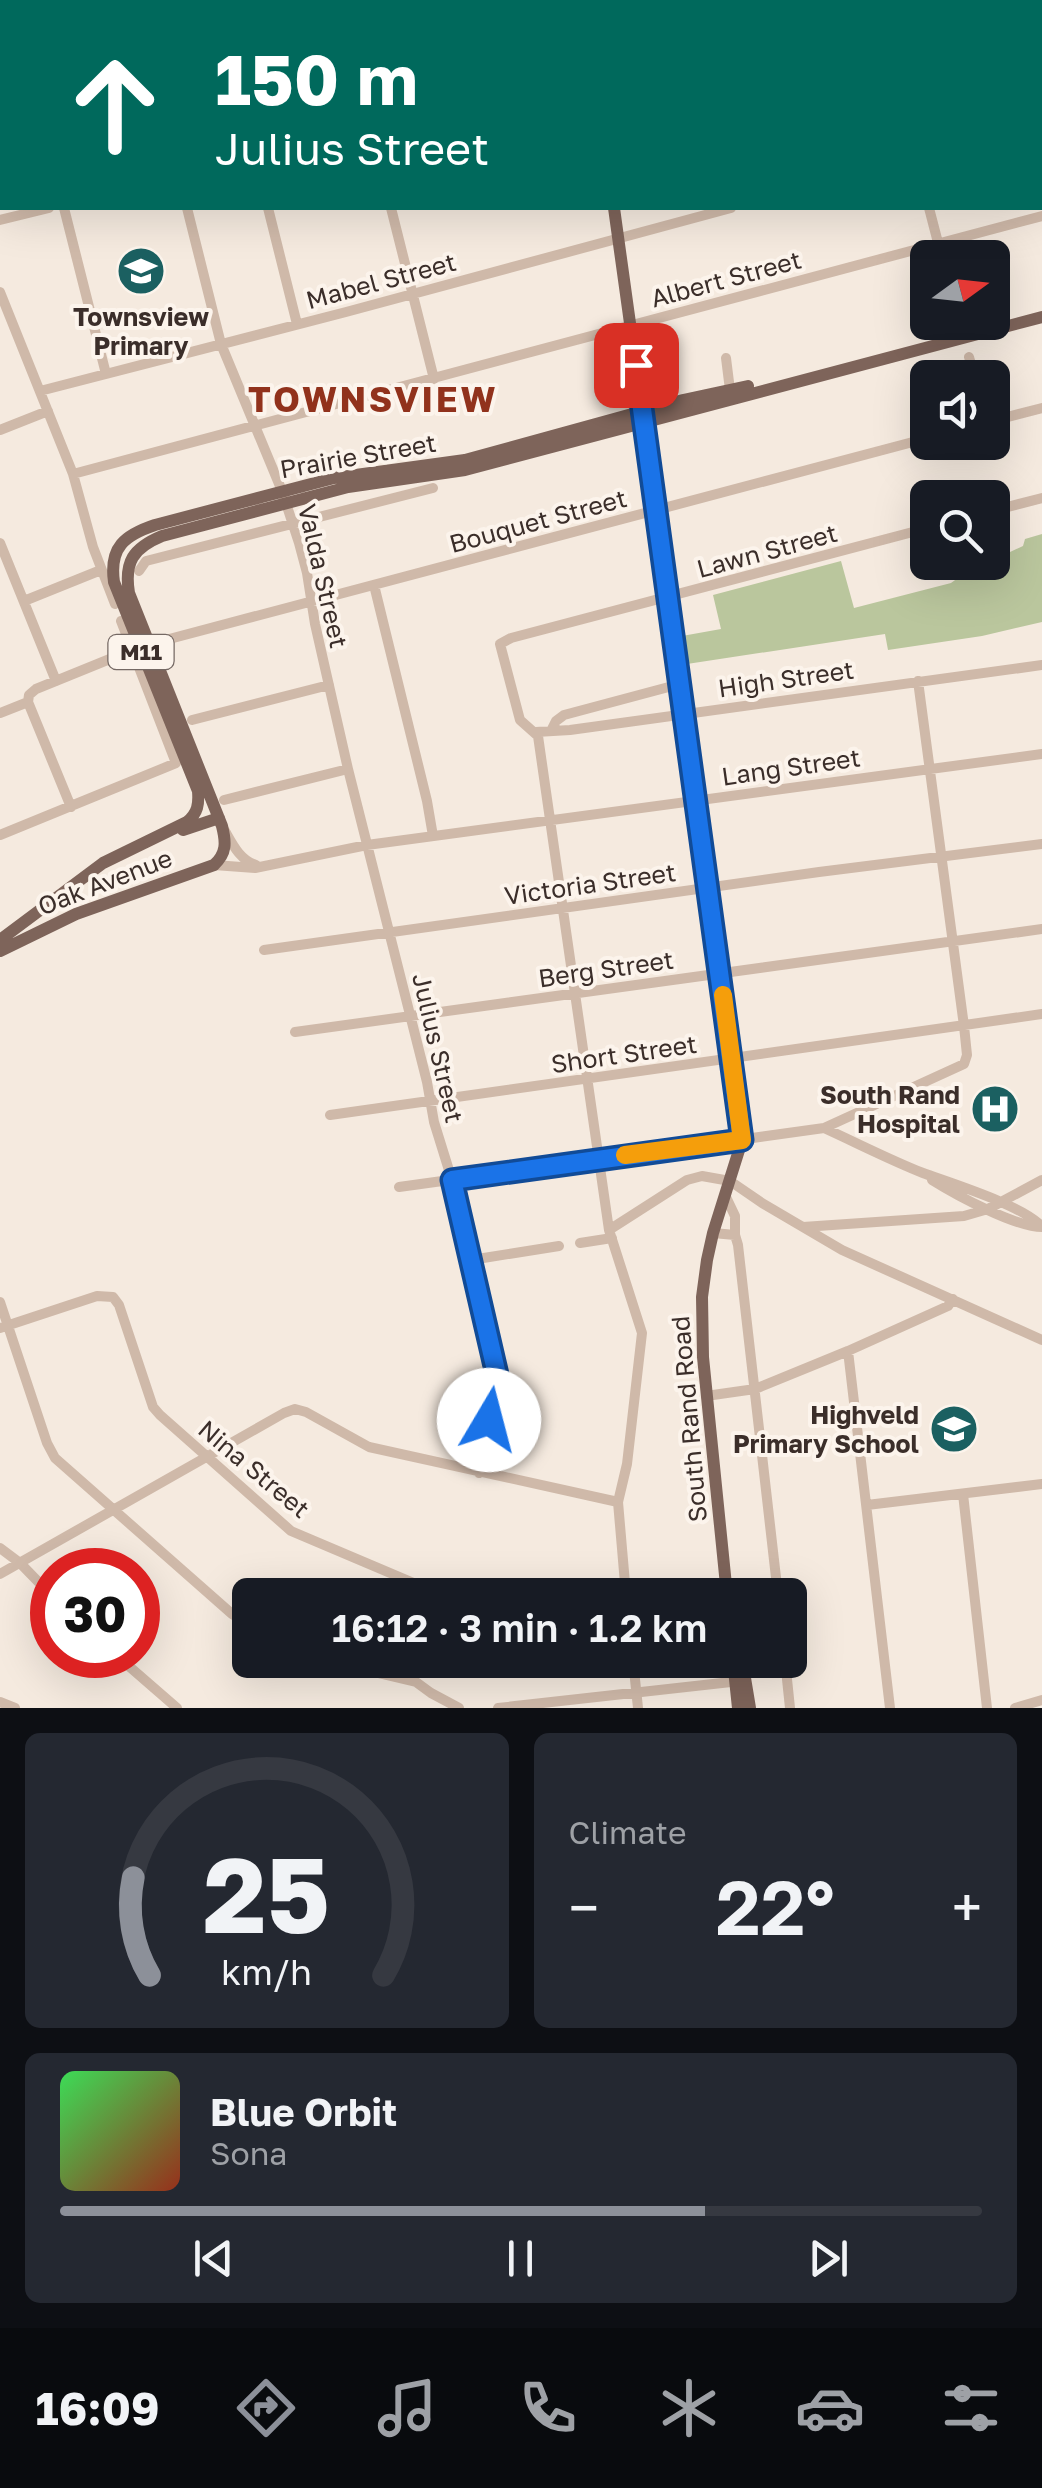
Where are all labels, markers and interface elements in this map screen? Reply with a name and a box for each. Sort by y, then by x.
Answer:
text: 150 m [215,36,418,120]
icon: ahead [50,40,180,170]
text: Julius Street [215,121,489,175]
north arrow [910,240,1010,340]
map controls [910,240,1010,580]
street label: Albert Street [647,244,805,314]
school or university icon: Townsview Primary [115,245,167,297]
street label: Mabel Street [303,246,459,315]
place label: Townsview Primary [73,301,209,361]
pin [594,323,679,408]
icon: arrive [609,338,664,393]
button: sound [910,360,1010,460]
district label: TOWNSVIEW [248,378,498,420]
street label: Prairie Street [277,427,438,484]
button: search [910,480,1010,580]
street label: Bouquet Street [446,482,630,559]
street label: Valda Street [292,501,355,651]
street label: Lawn Street [693,517,841,584]
road number: M11 [108,635,174,669]
street label: High Street [716,654,856,703]
street label: Lang Street [720,741,862,792]
street label: Oak Avenue [33,842,176,921]
street label: Victoria Street [502,856,678,911]
street label: Berg Street [536,944,676,993]
street label: Julius Street [406,970,471,1126]
street label: Short Street [549,1028,699,1079]
place label: South Rand Hospital [820,1079,960,1139]
hospital icon: South Rand Hospital [969,1083,1021,1135]
street label: South Rand Road [664,1315,713,1523]
position arrow [437,1368,541,1472]
place label: Highveld Primary School [733,1399,919,1459]
school or university icon: Highveld Primary School [928,1403,980,1455]
street label: Nina Street [192,1413,316,1524]
speed limit sign: 30 [30,1548,160,1678]
text: 16:12 · 3 min · 1.2 km [332,1605,707,1650]
text: Climate [569,1813,687,1851]
text: 25 [203,1831,330,1956]
text: 22° [716,1861,835,1952]
text: − [569,1874,599,1940]
text: + [952,1874,982,1940]
text: km/h [221,1950,312,1993]
text: Blue Orbit [210,2089,397,2134]
text: Sona [210,2134,287,2172]
icon: previous [186,2231,241,2286]
icon: pause [493,2231,548,2286]
icon: next [801,2231,856,2286]
icon: directions [231,2373,301,2443]
icon: music [372,2373,442,2443]
icon: phone [513,2373,583,2443]
icon: climate [654,2373,724,2443]
icon: car [795,2373,865,2443]
icon: filters [936,2373,1006,2443]
text: 16:09 [36,2381,160,2435]

